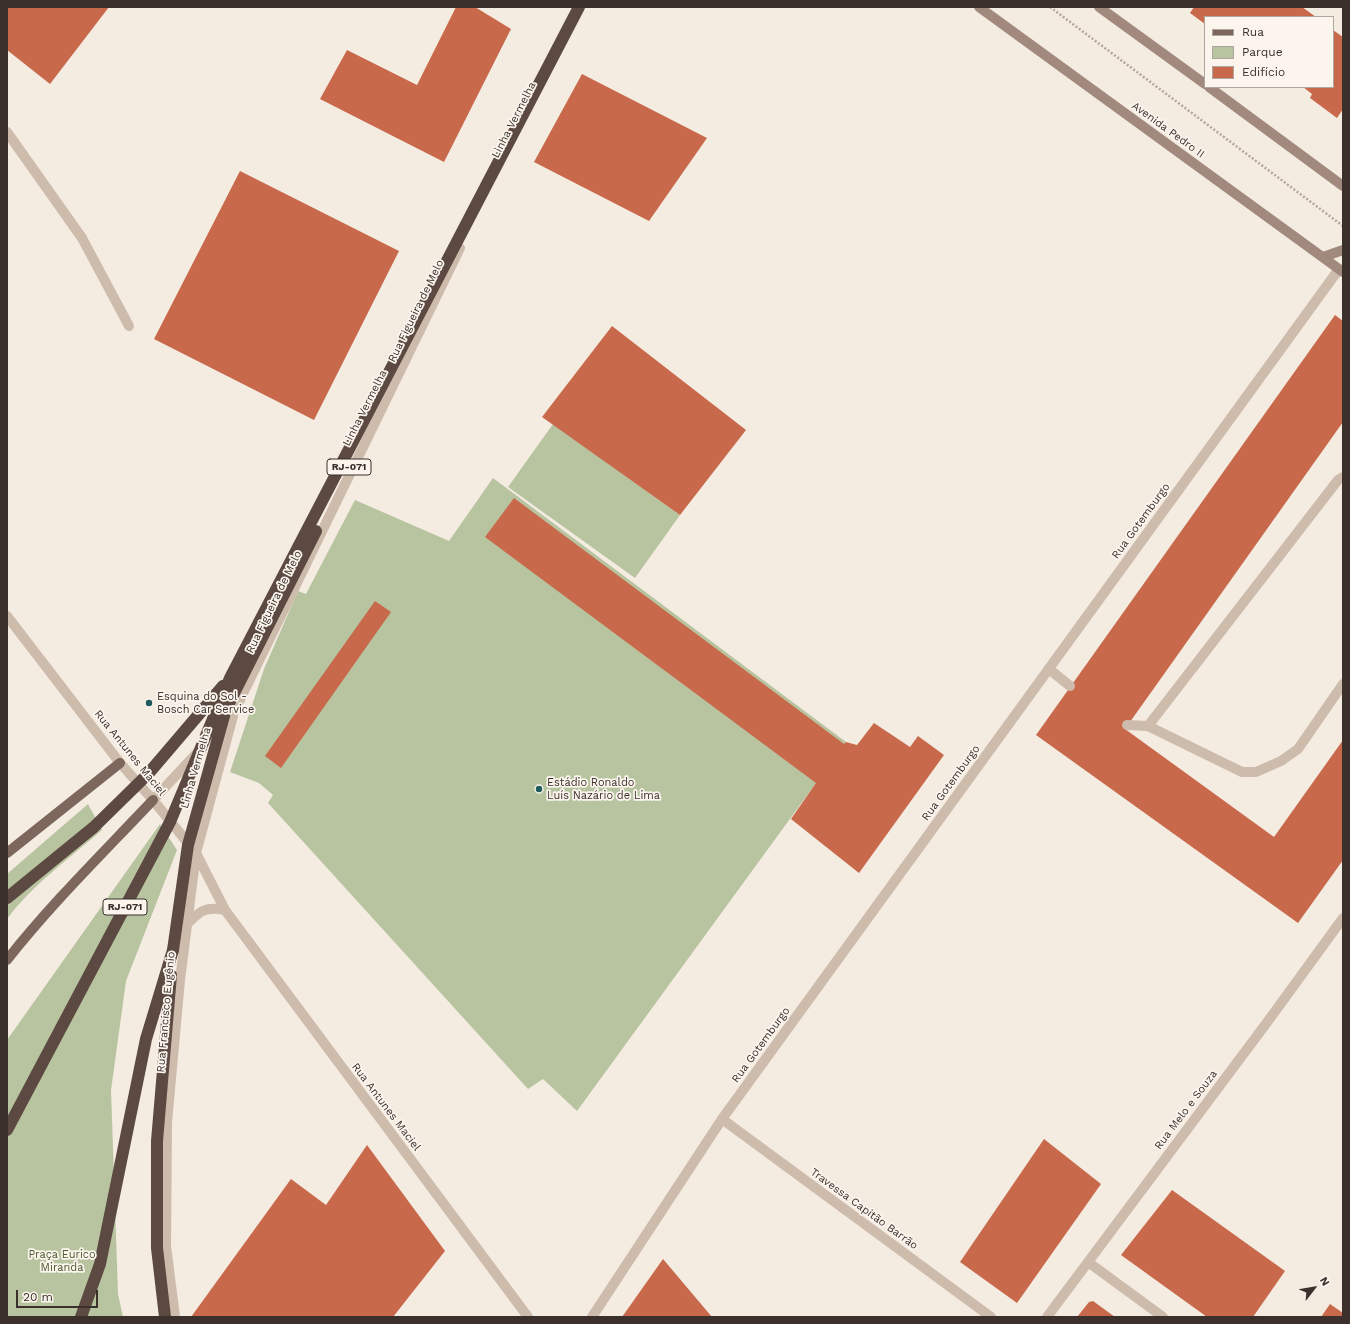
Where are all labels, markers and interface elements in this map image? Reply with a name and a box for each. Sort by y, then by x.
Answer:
legend [1204,16,1334,88]
text: Rua [1242,25,1264,39]
text: Parque [1242,45,1283,59]
text: Edifício [1242,65,1285,79]
street label: Linha Vermelha [489,80,539,160]
street label: Avenida Pedro II [1129,99,1207,161]
street label: Rua Figueira de Melo [385,258,447,364]
street label: Linha Vermelha [340,368,390,448]
road number: RJ-071 [327,459,371,475]
street label: Rua Gotemburgo [1109,481,1173,561]
street label: Rua Figueira de Melo [243,549,305,655]
place label: Esquina do Sol - Bosch Car Service [157,690,254,716]
marker: Esquina do Sol - Bosch Car Service [144,698,154,708]
street label: Rua Antunes Maciel [91,708,169,798]
street label: Linha Vermelha [178,726,214,810]
street label: Rua Gotemburgo [919,743,983,823]
place label: Estádio Ronaldo Luís Nazário de Lima [547,776,660,802]
marker: Estádio Ronaldo Luís Nazário de Lima [534,784,544,794]
road number: RJ-071 [103,899,147,915]
street label: Rua Francisco Eugênio [154,951,178,1073]
street label: Rua Gotemburgo [729,1005,793,1085]
street label: Rua Antunes Maciel [349,1061,423,1153]
street label: Rua Melo e Souza [1152,1068,1220,1152]
street label: Travessa Capitão Barrão [808,1166,920,1252]
park label: Praça Eurico Miranda [28,1248,96,1274]
north arrow [1294,1268,1334,1308]
text: N [1317,1275,1332,1288]
scale bar [18,1282,100,1308]
text: 20 m [23,1290,53,1304]

